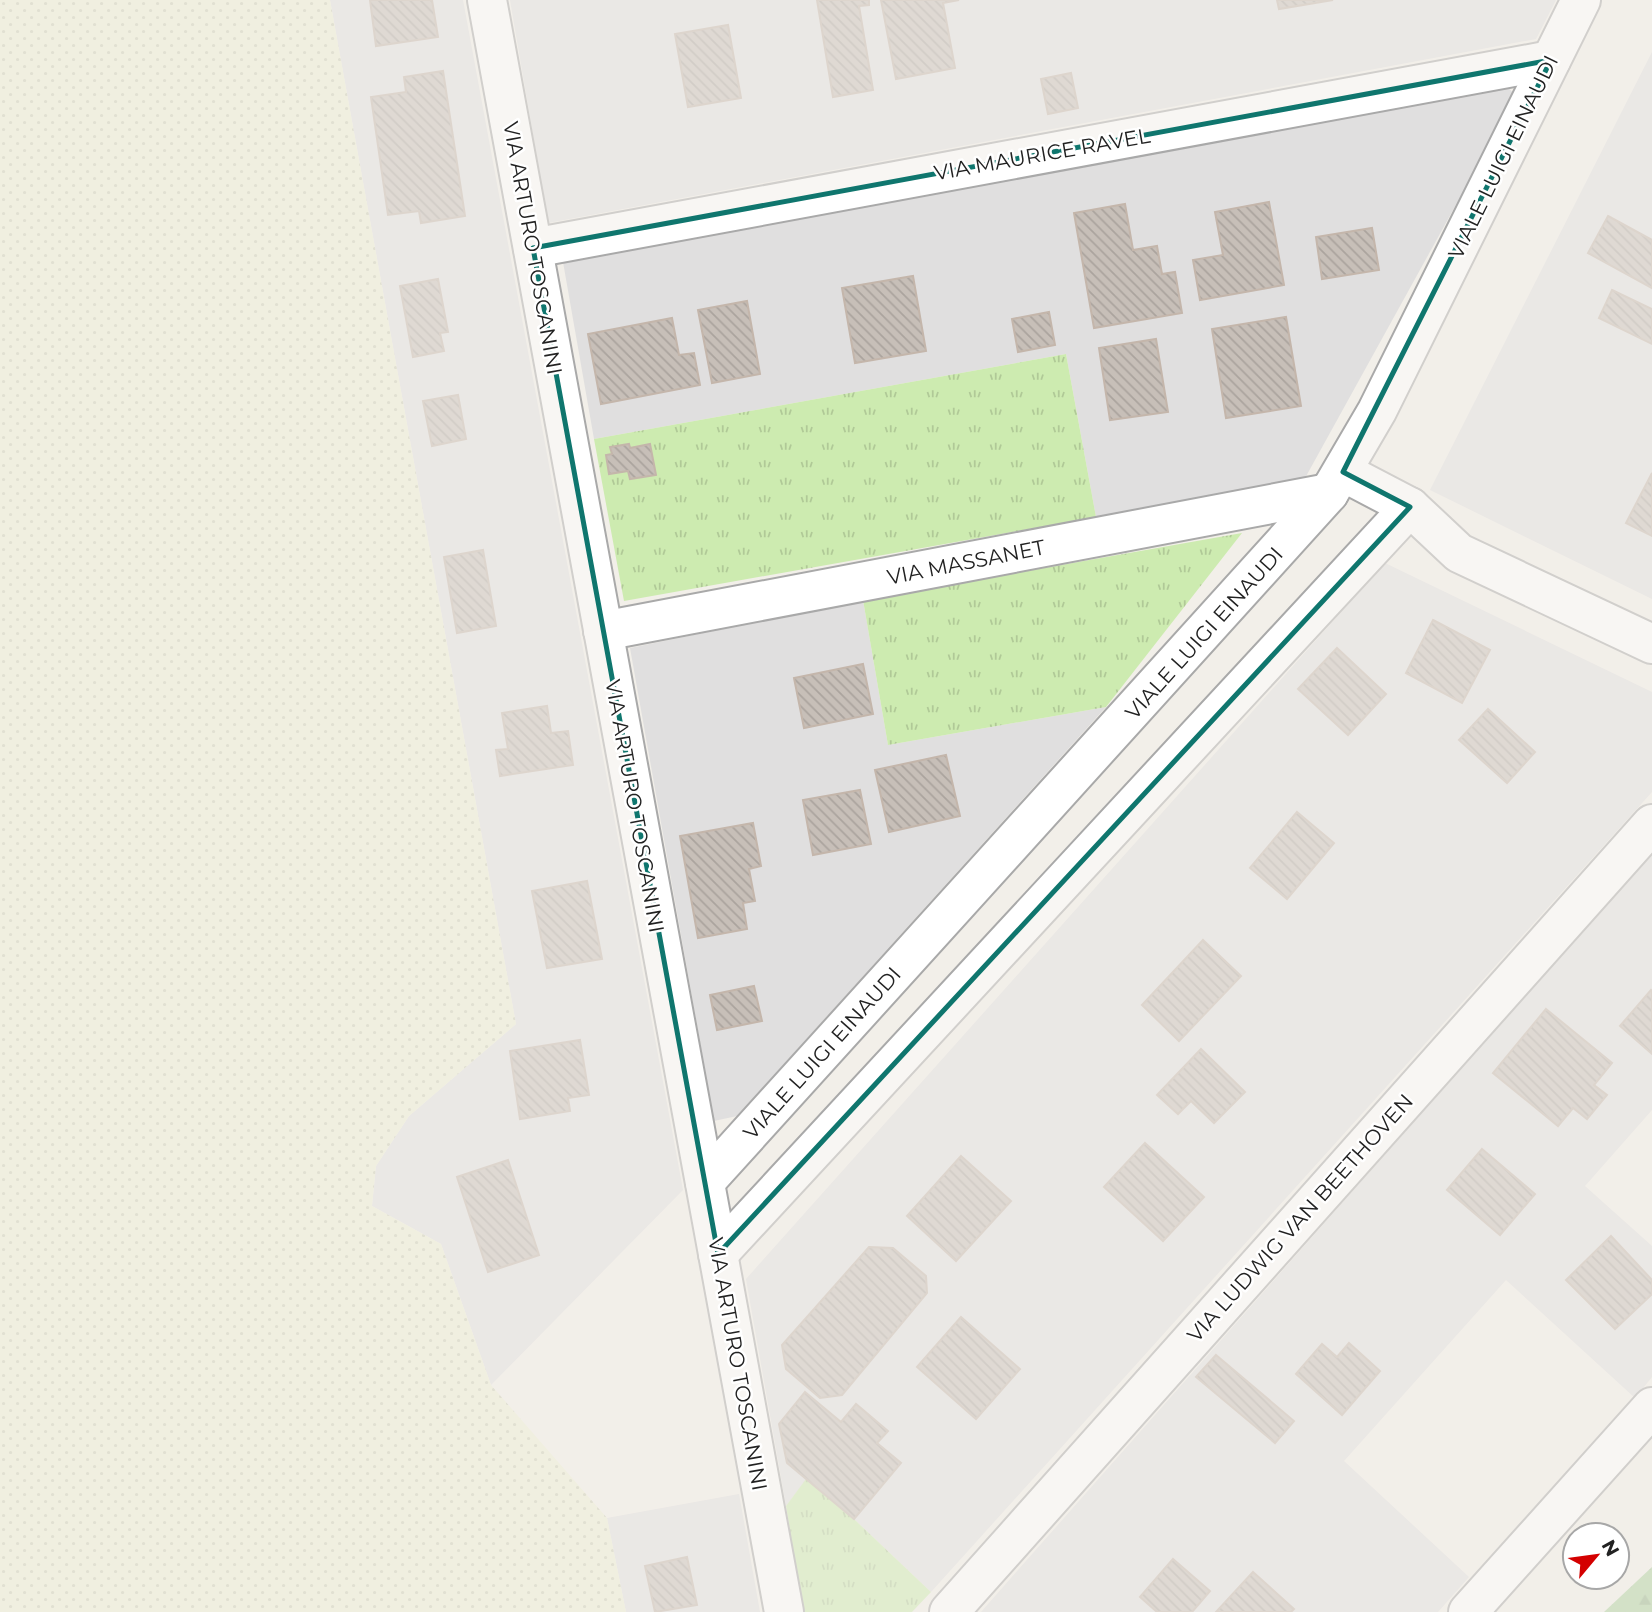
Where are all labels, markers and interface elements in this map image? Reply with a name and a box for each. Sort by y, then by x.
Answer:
street label: VIALE LUIGI EINAUDI [1443,51,1563,263]
street label: VIA ARTURO TOSCANINI [498,119,568,377]
street label: VIA MAURICE RAVEL [932,123,1153,185]
street label: VIA MASSANET [885,534,1047,590]
street label: VIALE LUIGI EINAUDI [1120,542,1288,724]
street label: VIA ARTURO TOSCANINI [600,677,670,935]
street label: VIALE LUIGI EINAUDI [738,962,906,1144]
street label: VIA LUDWIG VAN BEETHOVEN [1182,1089,1418,1347]
street label: VIA ARTURO TOSCANINI [703,1235,773,1493]
north arrow [1561,1521,1631,1591]
text: N [1597,1536,1624,1560]

